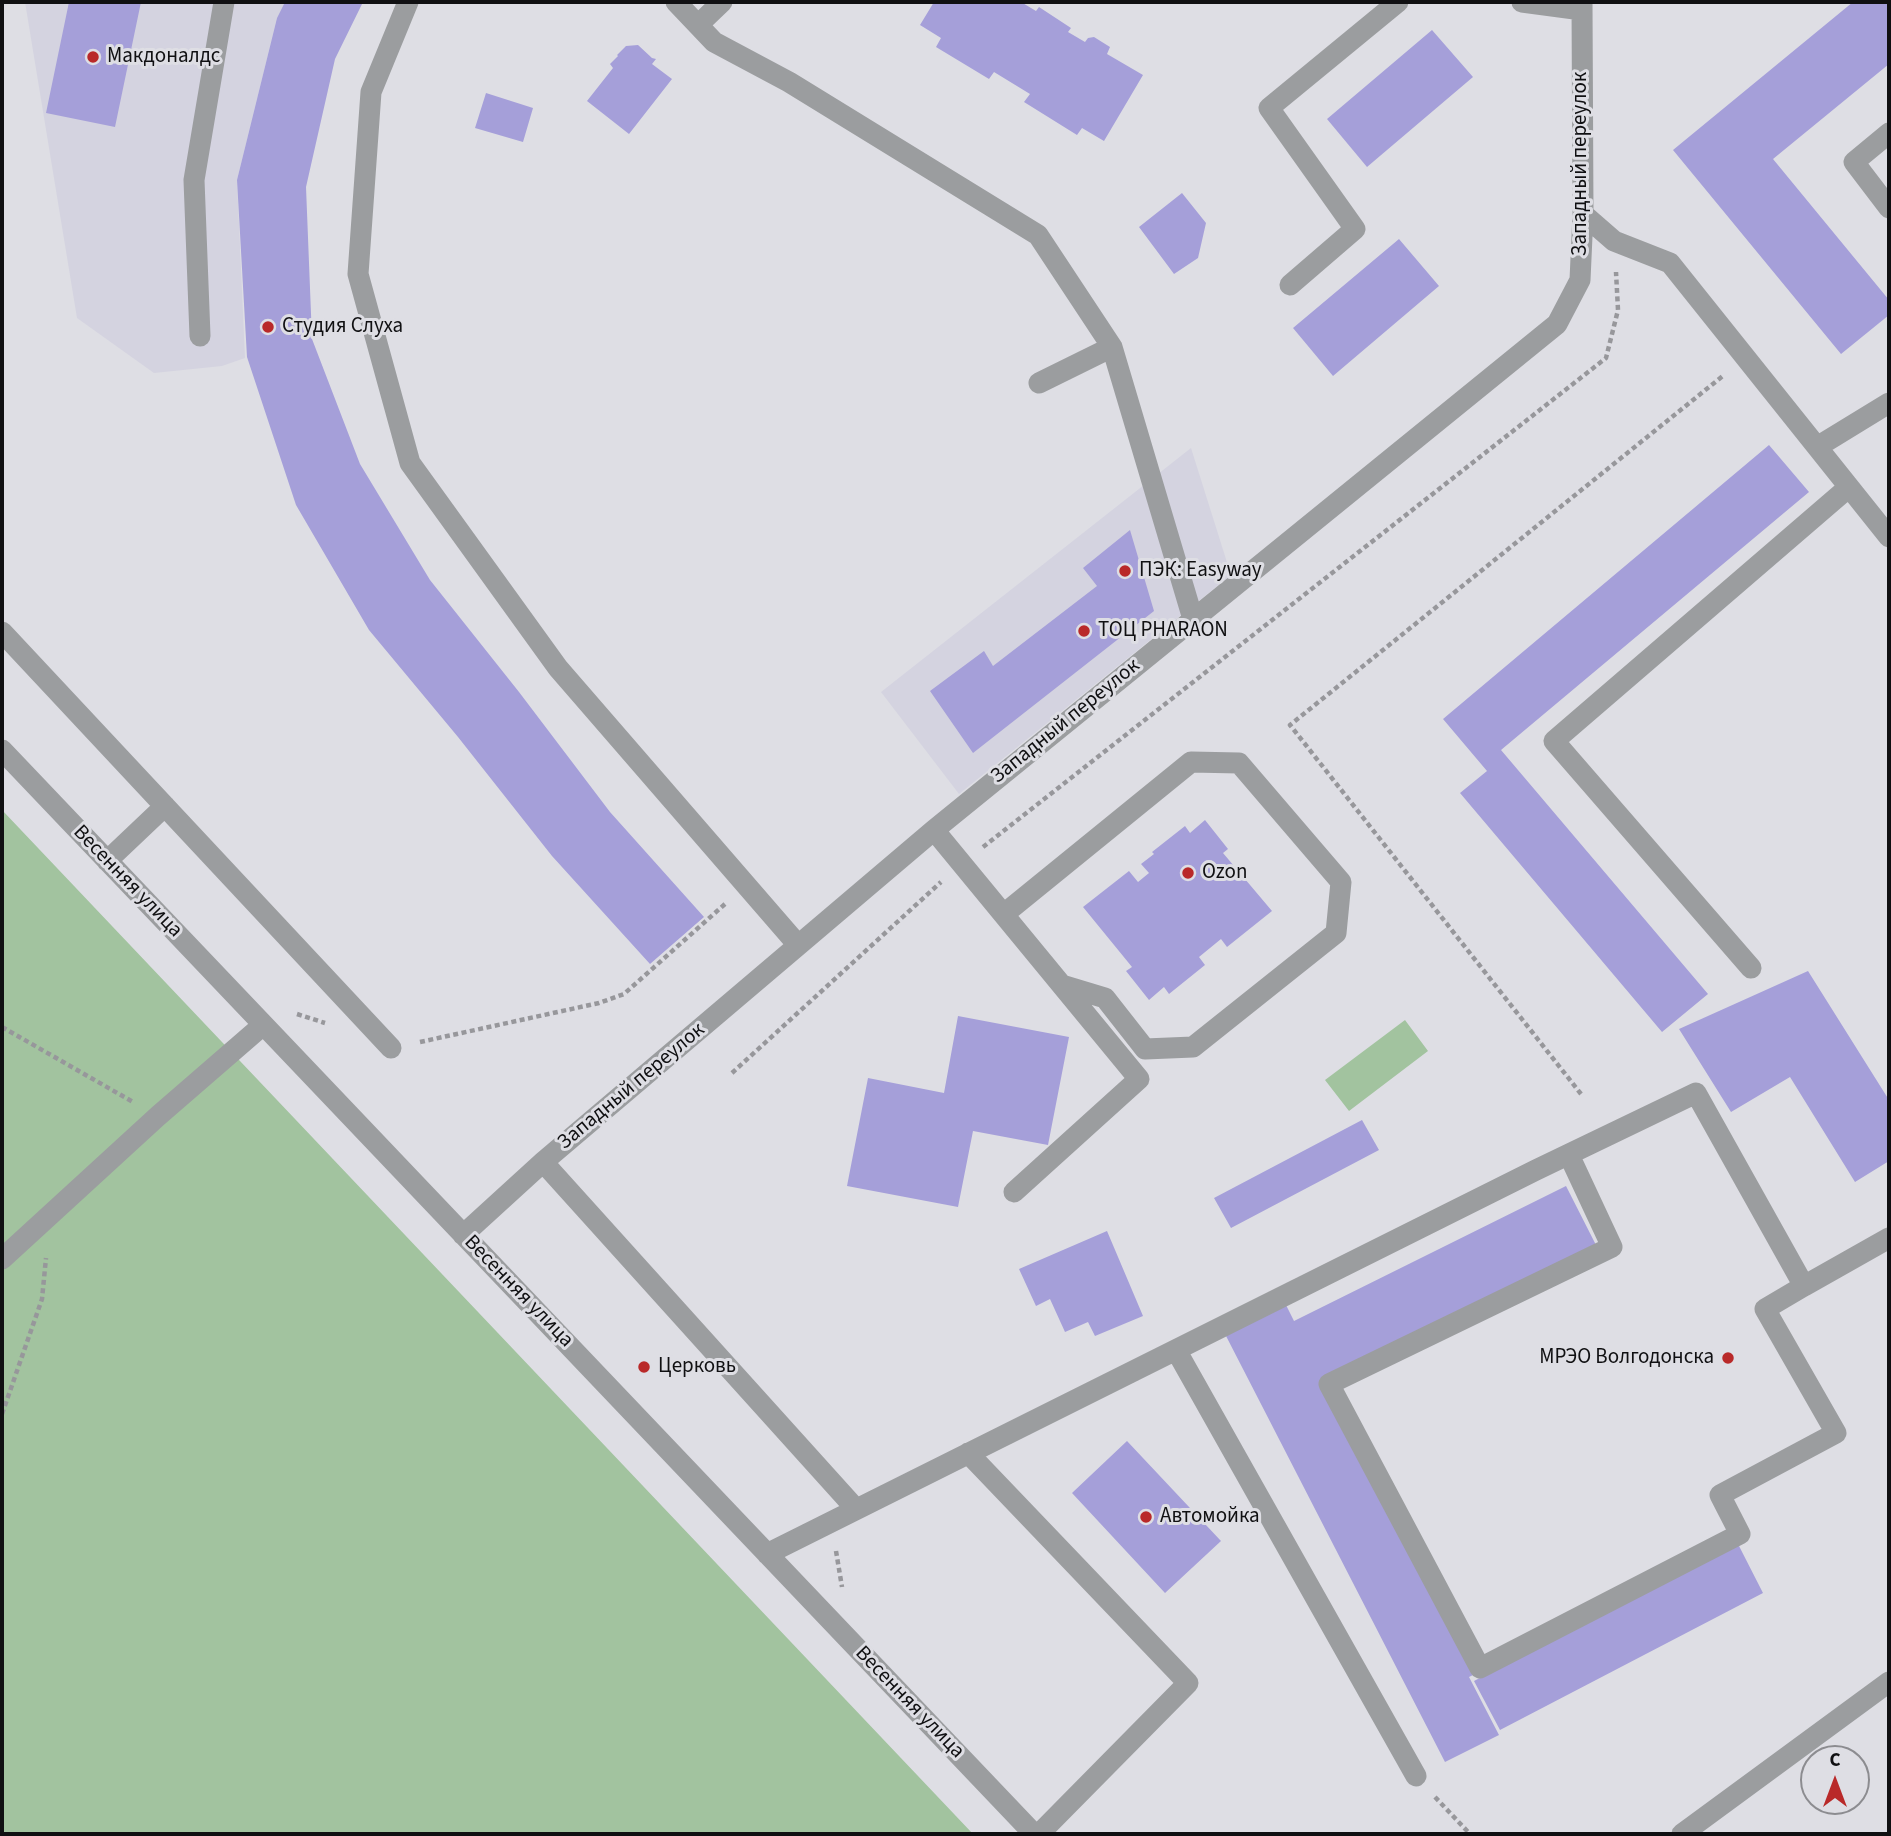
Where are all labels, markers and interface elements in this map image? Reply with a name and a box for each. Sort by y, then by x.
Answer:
place label: Макдоналдс [107,44,220,70]
marker: Макдоналдс [85,49,101,65]
street label: Западный переулок [1568,72,1594,256]
place label: Студия Слуха [282,314,403,340]
marker: Студия Слуха [260,319,276,335]
place label: ПЭК: Easyway [1139,558,1262,584]
marker: ПЭК: Easyway [1117,563,1133,579]
place label: ТОЦ PHARAON [1098,618,1228,644]
marker: ТОЦ PHARAON [1076,623,1092,639]
street label: Западный переулок [986,654,1146,790]
street label: Весенняя улица [67,820,187,944]
place label: Ozon [1202,860,1247,886]
marker: Ozon [1180,865,1196,881]
street label: Западный переулок [553,1018,711,1156]
street label: Весенняя улица [458,1230,578,1354]
place label: МРЭО Волгодонска [1539,1345,1714,1371]
marker: МРЭО Волгодонска [1720,1350,1736,1366]
place label: Церковь [658,1354,736,1380]
marker: Церковь [636,1359,652,1375]
place label: Автомойка [1160,1504,1260,1530]
marker: Автомойка [1138,1509,1154,1525]
street label: Весенняя улица [849,1641,969,1765]
north arrow [1800,1745,1870,1815]
text: С [1829,1747,1841,1774]

